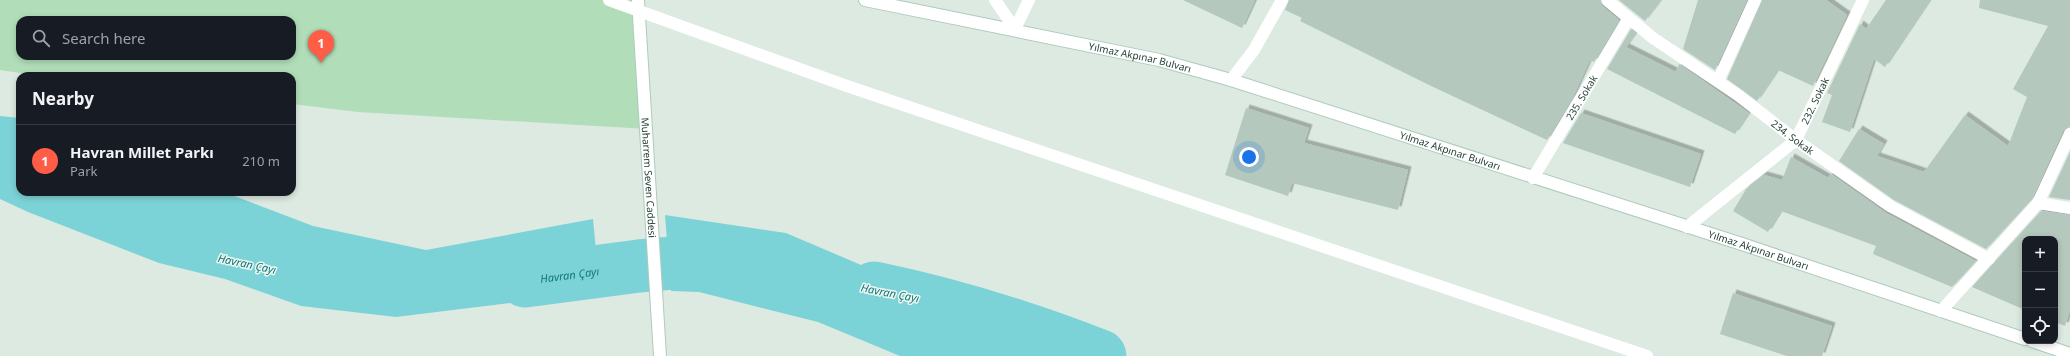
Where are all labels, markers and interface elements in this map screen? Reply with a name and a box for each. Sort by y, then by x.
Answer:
search box [16,16,296,60]
icon: search [30,27,52,49]
text: Search here [62,28,145,48]
pin: 1 [308,30,334,63]
street label: Yılmaz Akpınar Bulvarı [1088,39,1193,76]
street label: 235. Sokak [1562,72,1601,123]
street label: 232. Sokak [1798,74,1832,126]
text: Nearby [32,87,94,110]
street label: 234. Sokak [1768,116,1818,158]
street label: Muharrem Seven Caddesi [638,117,660,238]
street label: Yılmaz Akpınar Bulvarı [1398,128,1502,173]
text: Havran Millet Parkı [70,142,214,162]
your location [1239,147,1259,167]
text: 1 [41,152,49,170]
text: 210 m [242,152,280,170]
text: Park [70,162,97,180]
street label: Yılmaz Akpınar Bulvarı [1707,227,1811,273]
map controls [2022,236,2058,344]
button: + [2022,236,2058,272]
water label: Havran Çayı [217,250,278,277]
water label: Havran Çayı [539,263,600,286]
button: − [2022,272,2058,308]
water label: Havran Çayı [860,280,921,306]
button: locate [2022,308,2058,344]

